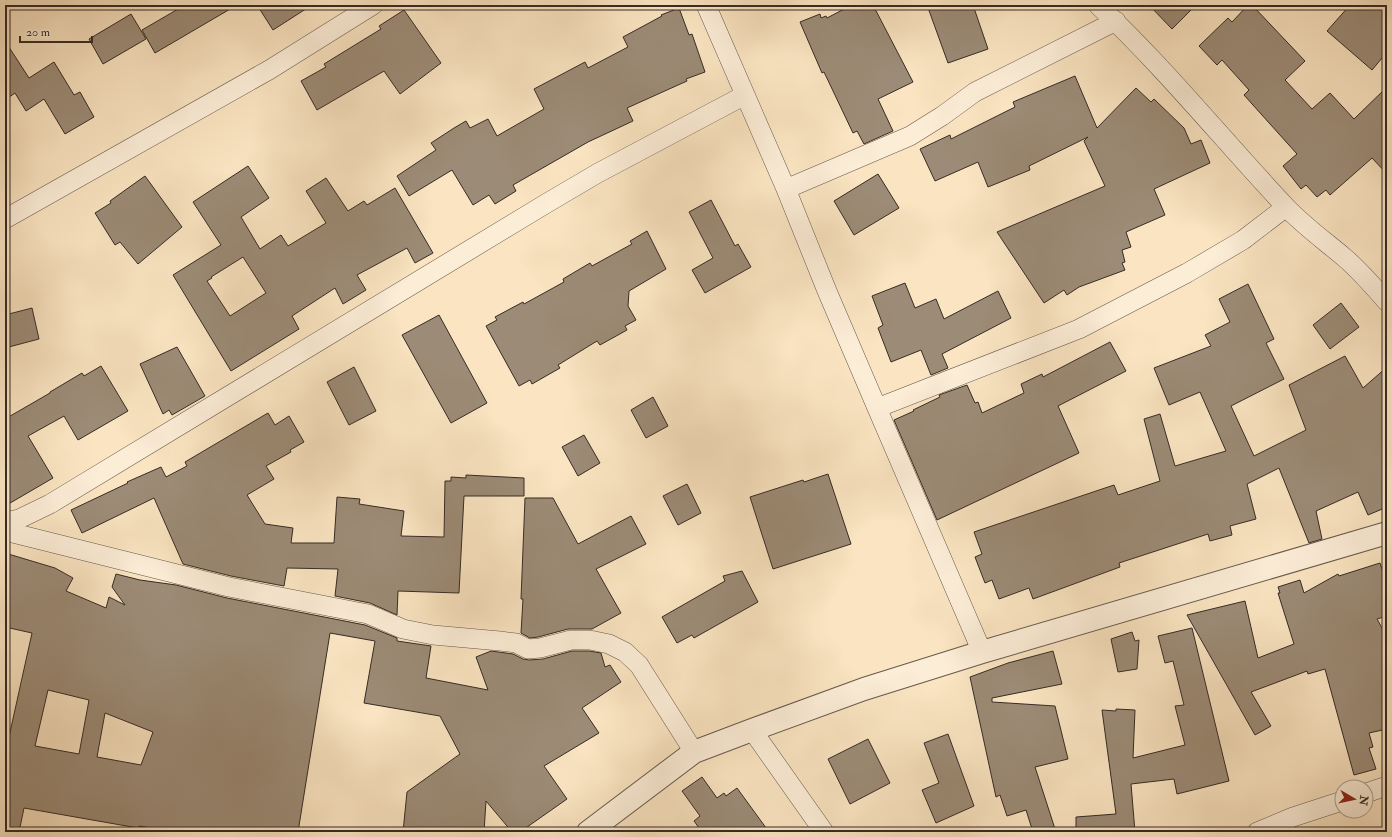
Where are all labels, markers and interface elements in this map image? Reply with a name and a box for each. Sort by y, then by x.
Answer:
scale bar [20,18,92,44]
text: 20 m [26,25,51,40]
north arrow [1334,779,1374,819]
text: N [1356,794,1371,807]

